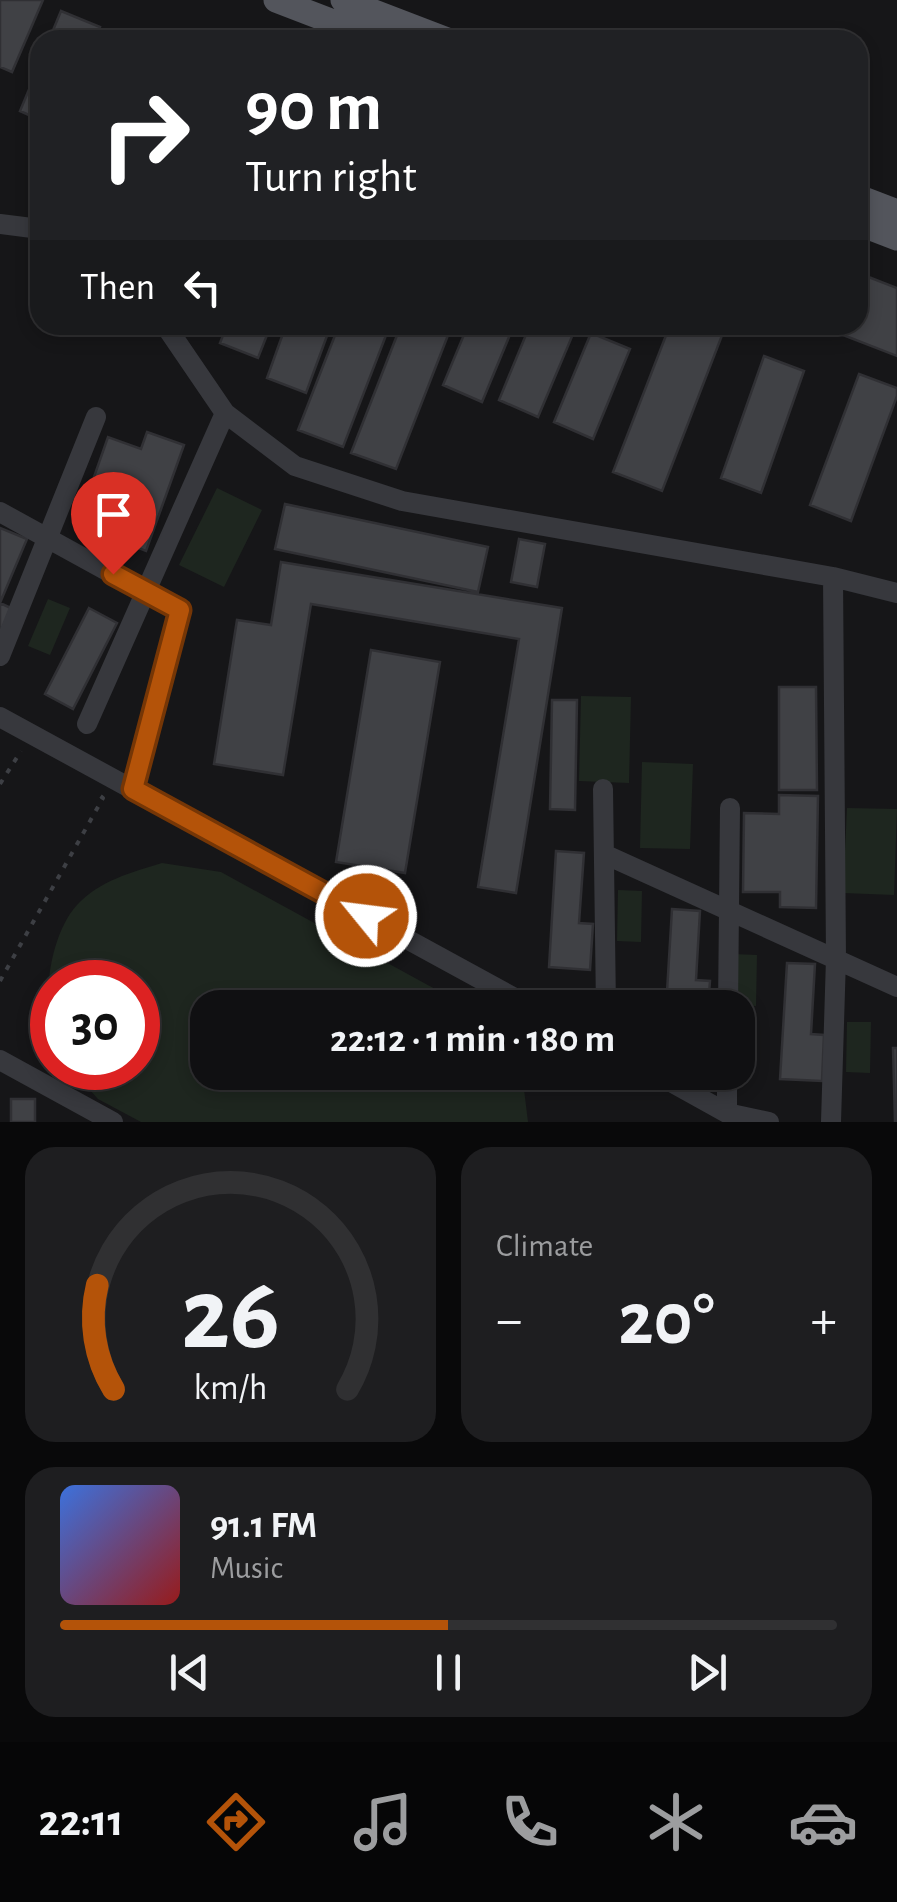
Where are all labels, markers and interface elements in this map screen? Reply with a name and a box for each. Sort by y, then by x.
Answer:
icon: right [80,70,210,200]
text: 90 m [245,73,382,143]
text: Turn right [245,155,417,200]
icon: left [175,260,230,315]
text: Then [80,269,155,307]
pin [71,472,156,575]
icon: arrive [86,487,141,542]
position arrow [314,864,418,968]
speed limit sign: 30 [30,960,160,1090]
text: 22:12 · 1 min · 180 m [330,1021,615,1059]
text: Climate [496,1230,593,1262]
text: 26 [181,1264,280,1368]
text: 20° [618,1283,715,1358]
text: − [496,1293,522,1348]
text: + [811,1293,837,1348]
text: km/h [194,1370,267,1406]
text: 91.1 FM [210,1507,317,1545]
text: Music [210,1552,283,1584]
icon: previous [162,1645,217,1700]
icon: pause [421,1645,476,1700]
icon: next [680,1645,735,1700]
icon: directions [201,1787,271,1857]
icon: music [348,1787,418,1857]
icon: phone [495,1787,565,1857]
icon: climate [641,1787,711,1857]
icon: car [788,1787,858,1857]
text: 22:11 [38,1799,124,1844]

